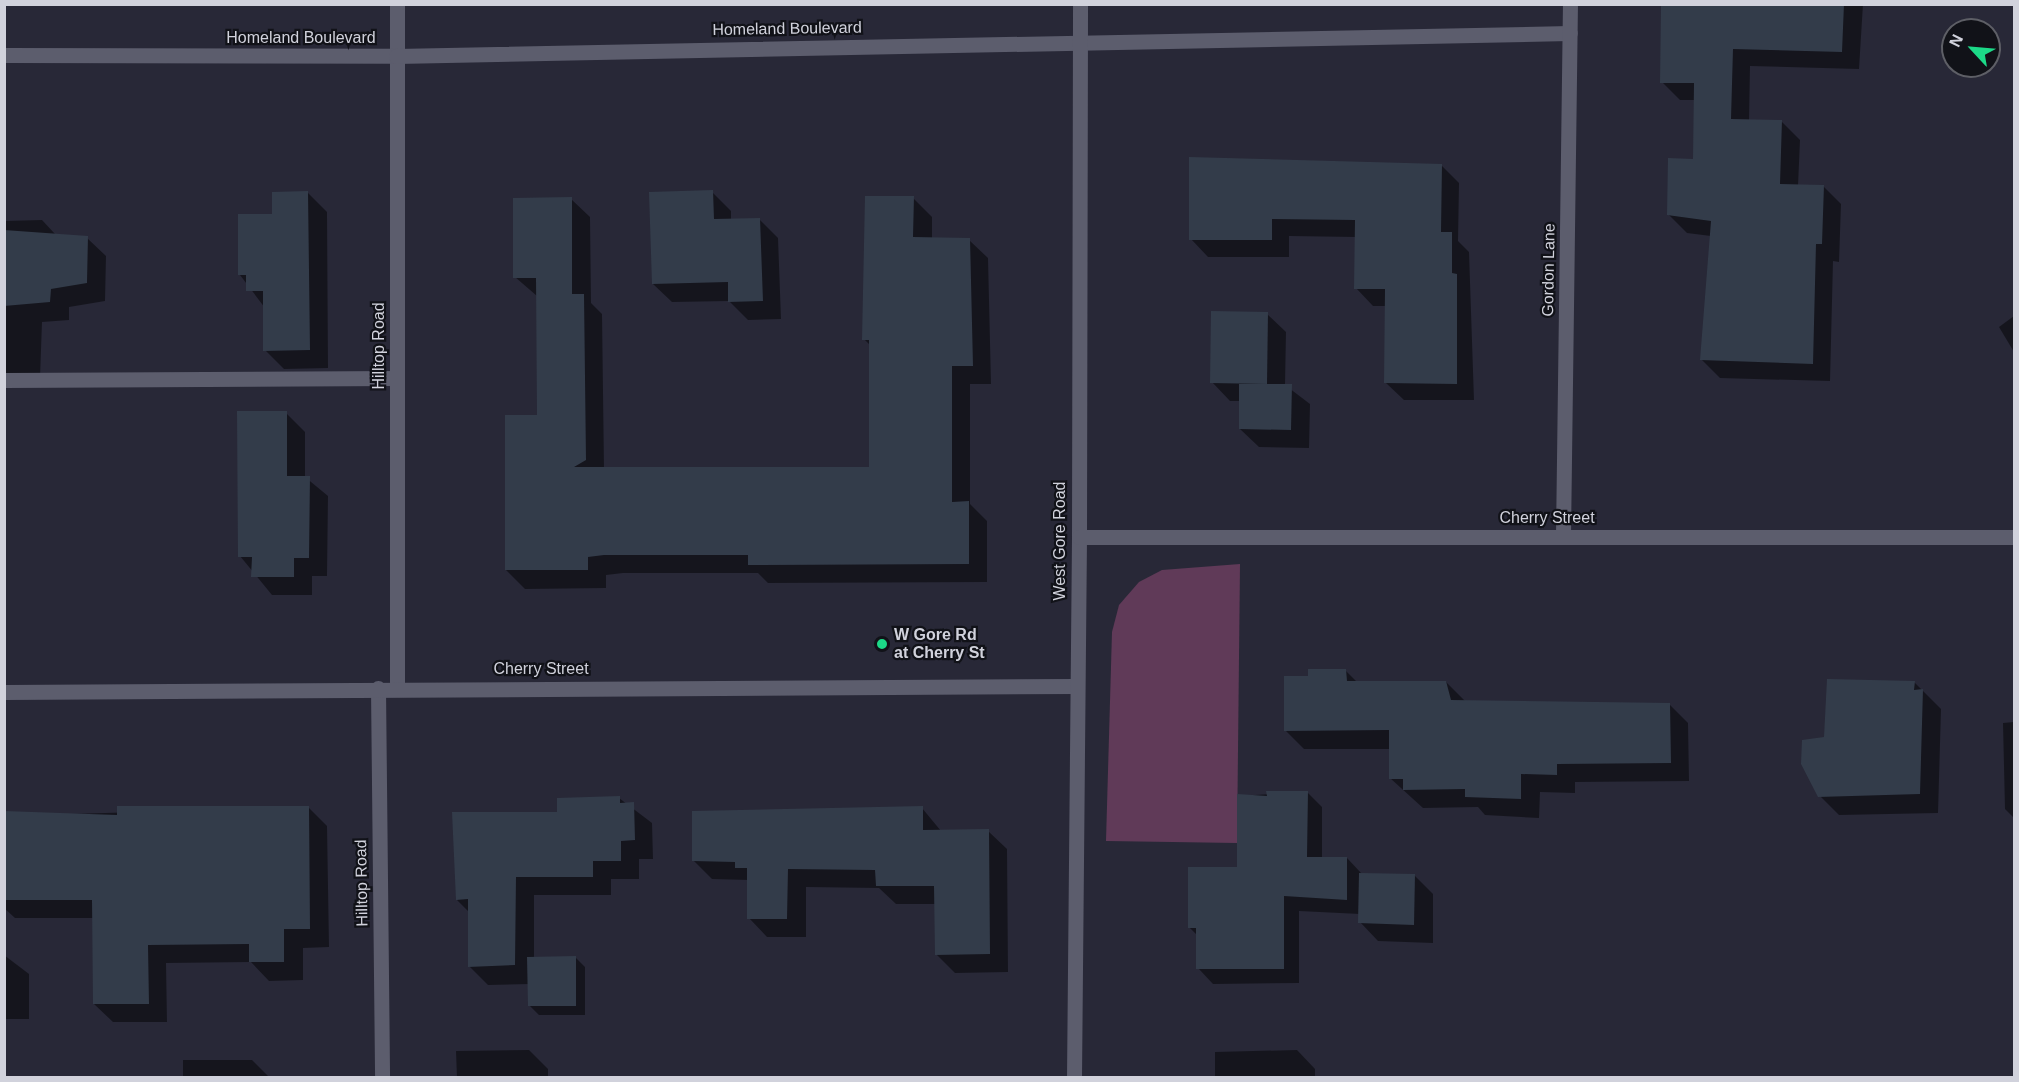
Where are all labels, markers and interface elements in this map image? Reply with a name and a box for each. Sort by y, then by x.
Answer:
street label: Homeland Boulevard [712,18,862,40]
north arrow [1941,18,2001,78]
street label: Homeland Boulevard [226,28,376,48]
text: N [1946,32,1966,50]
street label: Gordon Lane [1539,223,1559,317]
street label: Hilltop Road [369,302,389,390]
street label: West Gore Road [1050,482,1070,600]
street label: Cherry Street [1499,508,1595,528]
place label: W Gore Rd at Cherry St [894,625,985,663]
marker: W Gore Rd at Cherry St [875,637,889,651]
street label: Cherry Street [493,659,589,679]
street label: Hilltop Road [352,839,372,927]

